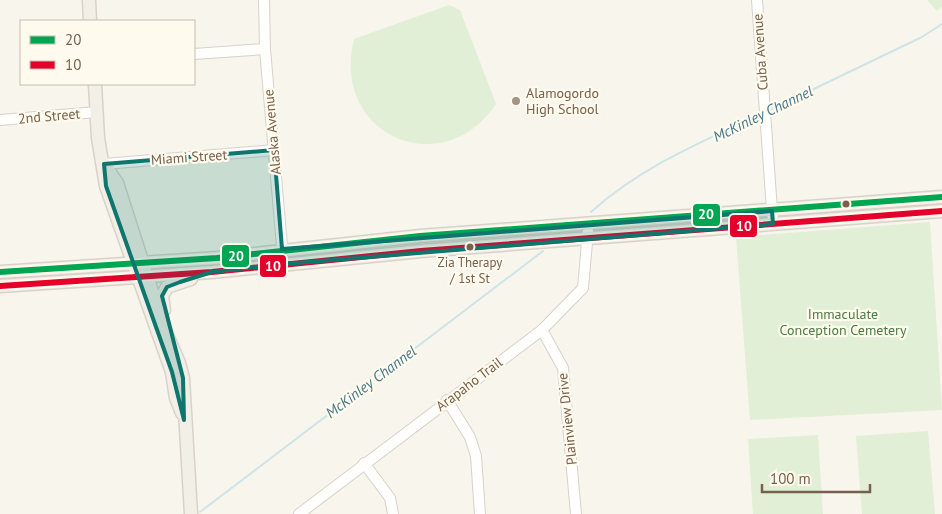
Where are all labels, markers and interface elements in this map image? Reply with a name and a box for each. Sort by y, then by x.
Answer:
street label: Cuba Avenue [748,13,772,91]
legend [20,20,195,85]
text: 20 [65,30,81,49]
text: 10 [65,55,81,74]
water label: McKinley Channel [710,81,816,146]
place label: Alamogordo High School [526,84,599,118]
street label: Alaska Avenue [259,88,285,176]
marker: Alamogordo High School [510,95,522,107]
street label: 2nd Street [17,104,81,128]
street label: Miami Street [150,145,228,169]
unlabelled marker [841,199,851,209]
line badge: 20 [692,203,721,227]
text: 20 [698,205,714,223]
line badge: 10 [729,214,758,238]
text: 10 [736,217,752,235]
marker: Zia Therapy / 1st St [465,242,475,252]
line badge: 20 [221,244,250,268]
text: 20 [228,247,244,265]
line badge: 10 [259,254,287,278]
place label: Zia Therapy / 1st St [438,254,502,287]
text: 10 [265,257,281,275]
park label: Immaculate Conception Cemetery [780,305,907,339]
water label: McKinley Channel [322,341,420,422]
street label: Arapaho Trail [432,353,506,415]
street label: Plainview Drive [553,372,581,466]
scale bar [762,462,870,494]
text: 100 m [770,469,811,488]

